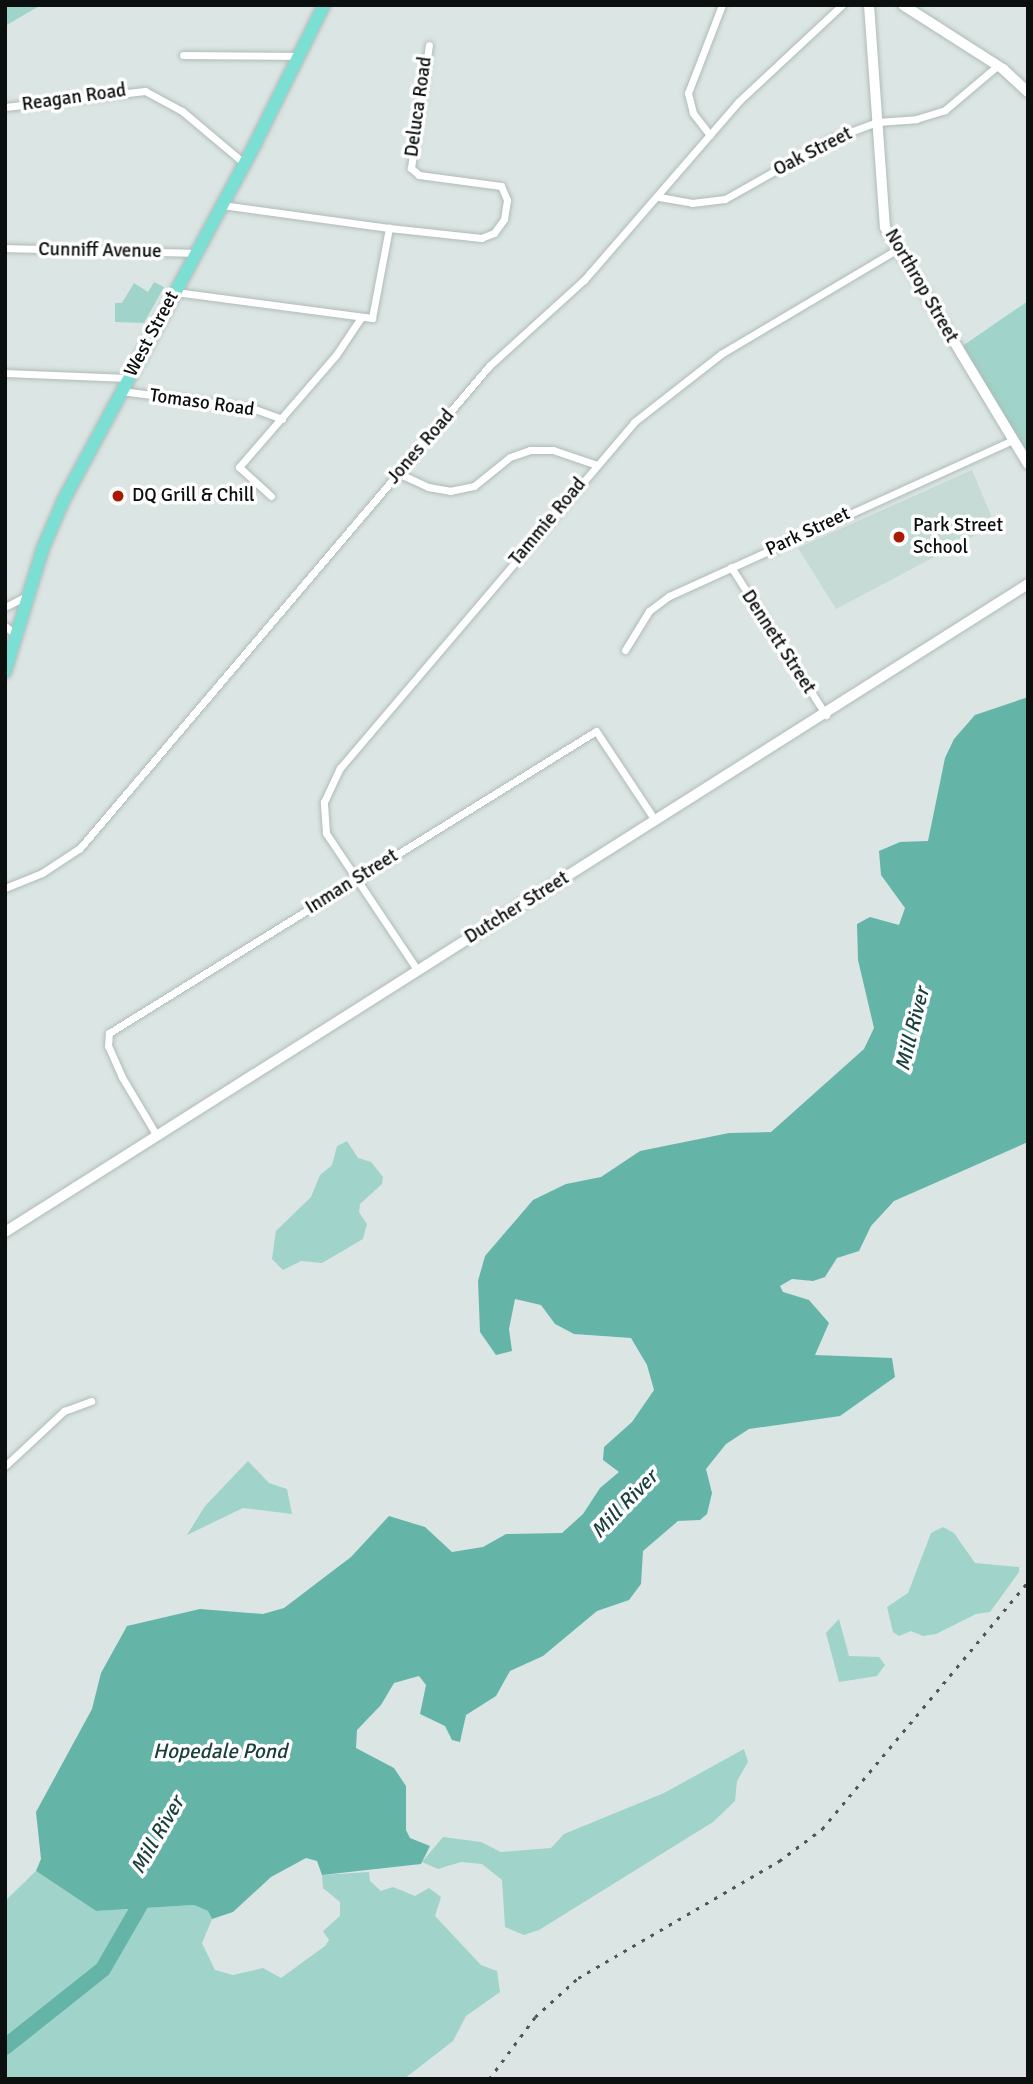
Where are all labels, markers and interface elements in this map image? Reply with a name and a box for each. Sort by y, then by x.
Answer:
street label: Deluca Road [401,55,437,159]
street label: Reagan Road [20,79,128,117]
street label: Oak Street [770,123,856,181]
street label: Northrop Street [879,225,963,347]
street label: Cunniff Avenue [38,239,162,263]
street label: West Street [120,287,184,381]
street label: Tomaso Road [148,384,256,422]
street label: Jones Road [382,405,460,489]
street label: Tammie Road [505,474,591,570]
place label: DQ Grill & Chill [132,485,255,507]
marker: DQ Grill & Chill [110,488,126,504]
street label: Park Street [762,503,854,561]
place label: Park Street School [913,515,1003,559]
marker: Park Street School [891,529,907,545]
street label: Dennett Street [736,586,820,698]
street label: Inman Street [302,845,402,919]
street label: Dutcher Street [461,867,573,949]
water label: Mill River [889,985,935,1073]
water label: Mill River [585,1465,663,1543]
water label: Hopedale Pond [153,1738,287,1764]
water label: Mill River [125,1792,189,1878]

